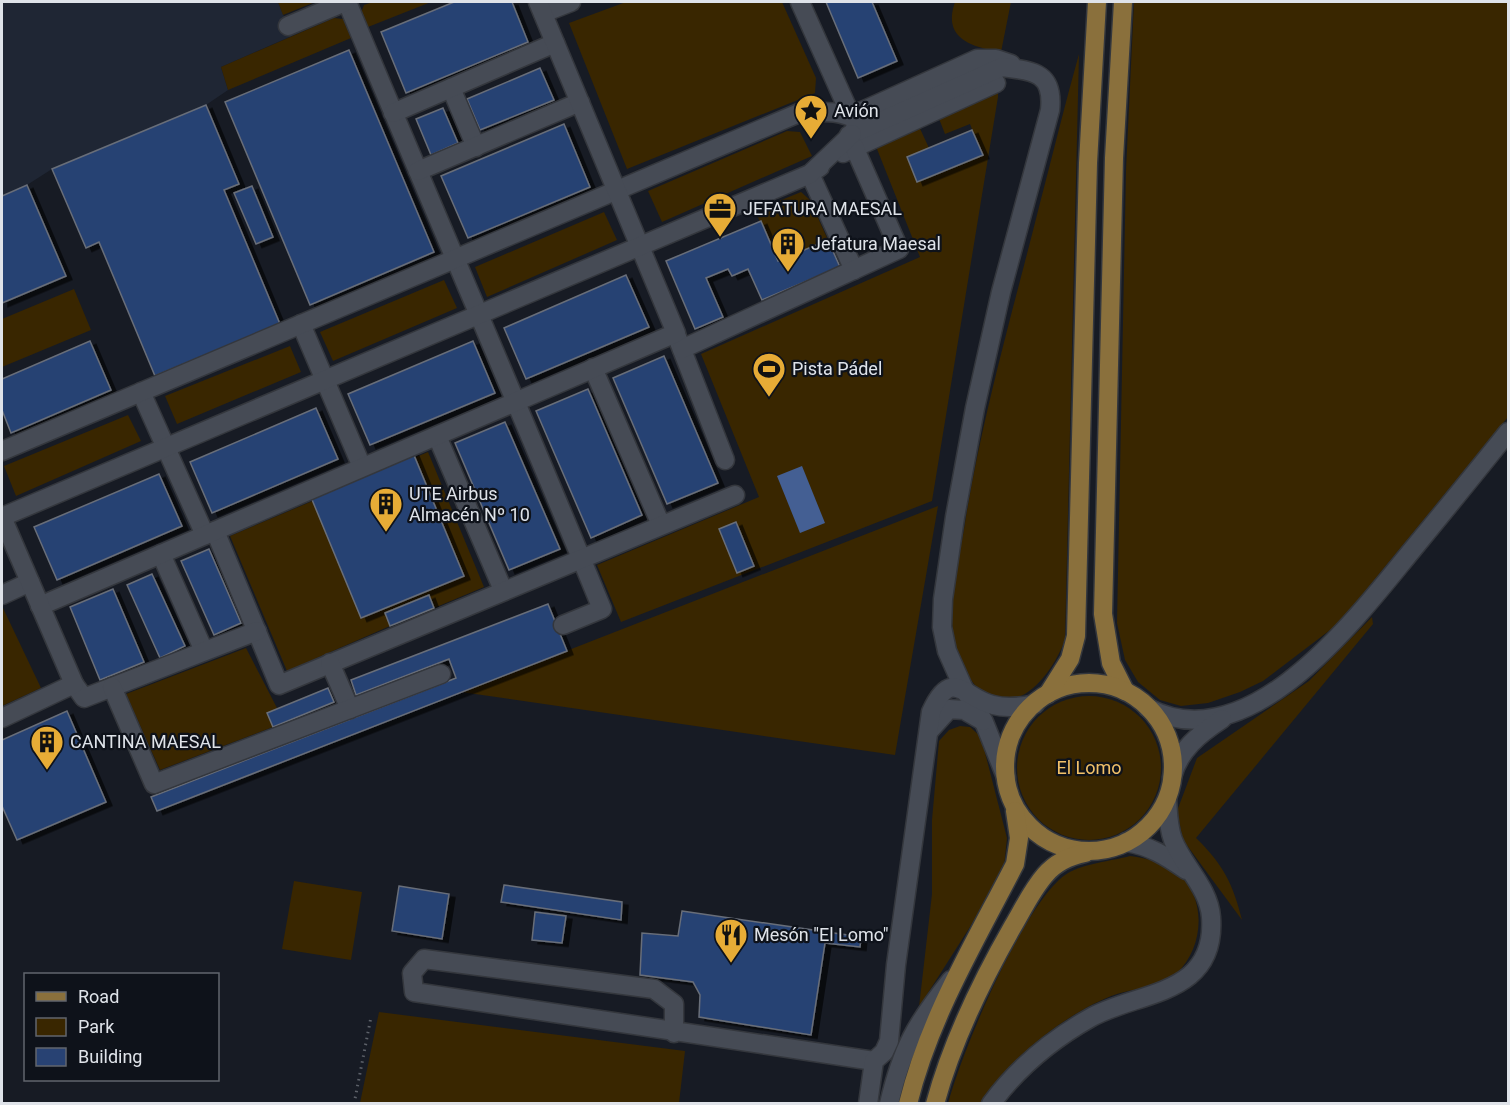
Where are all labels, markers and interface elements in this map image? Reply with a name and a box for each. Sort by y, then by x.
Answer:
place icon: Avión [793,93,829,140]
place label: Avión [834,100,879,121]
office icon: JEFATURA MAESAL [702,191,738,238]
place label: JEFATURA MAESAL [743,198,902,219]
building icon: Jefatura Maesal [770,226,806,273]
place label: Jefatura Maesal [811,233,941,254]
sports icon: Pista Pádel [751,351,787,398]
place label: Pista Pádel [792,358,882,379]
place label: UTE Airbus Almacén Nº 10 [409,483,530,525]
building icon: UTE Airbus Almacén Nº 10 [368,486,404,533]
building icon: CANTINA MAESAL [29,724,65,771]
place label: CANTINA MAESAL [70,731,221,752]
park label: El Lomo [1056,757,1122,778]
restaurant icon: Mesón "El Lomo" [713,917,749,964]
place label: Mesón "El Lomo" [754,924,889,945]
legend [24,973,219,1081]
text: Road [78,986,119,1007]
text: Park [78,1016,115,1037]
text: Building [78,1046,142,1067]

